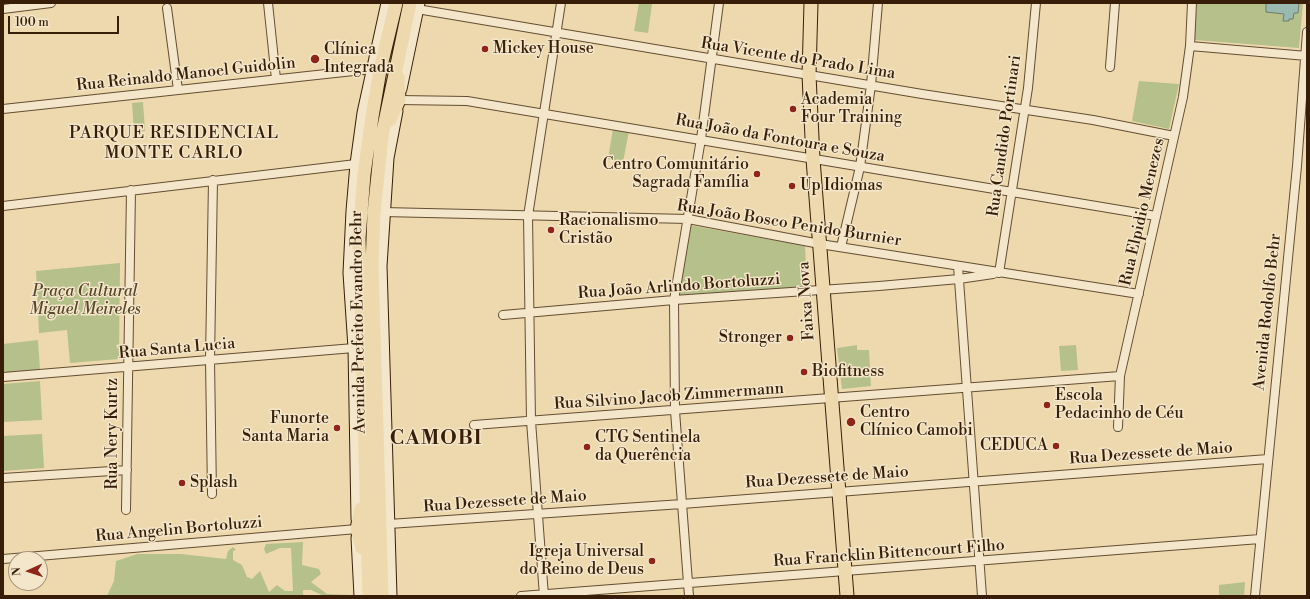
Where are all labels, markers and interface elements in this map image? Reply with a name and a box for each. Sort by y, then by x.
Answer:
scale bar [10,8,121,34]
text: 100 m [15,15,49,30]
street label: Rua Vicente do Prado Lima [699,34,897,84]
place label: Mickey House [493,39,594,59]
place label: Clínica Integrada [324,40,394,78]
marker: Mickey House [480,44,490,54]
marker: Clínica Integrada [309,53,321,65]
street label: Rua Reinaldo Manoel Guidolin [75,54,297,96]
street label: Rua Candido Portinari [984,54,1026,218]
place label: Academia Four Training [801,90,902,128]
marker: Academia Four Training [788,104,798,114]
street label: Rua João da Fontoura e Souza [674,111,886,167]
district label: PARQUE RESIDENCIAL MONTE CARLO [69,124,279,164]
street label: Rua Elpidio Menezes [1117,136,1169,288]
place label: Centro Comunitário Sagrada Família [602,155,749,193]
marker: Centro Comunitário Sagrada Família [752,169,762,179]
place label: Up Idiomas [800,176,883,196]
marker: Up Idiomas [787,181,797,191]
street label: Rua João Bosco Penido Burnier [675,197,903,251]
street label: Avenida Prefeito Evandro Behr [347,210,371,434]
place label: Racionalismo Cristão [559,211,659,249]
marker: Racionalismo Cristão [546,225,556,235]
street label: Avenida Rodolfo Behr [1250,233,1286,391]
street label: Faixa Nova [795,261,819,341]
street label: Rua João Arlindo Bortoluzzi [577,270,781,304]
park label: Praça Cultural Miguel Meireles [29,282,141,320]
place label: Stronger [719,328,782,348]
marker: Stronger [785,333,795,343]
street label: Rua Santa Lucia [118,334,236,364]
place label: Biofitness [812,362,884,382]
marker: Biofitness [799,367,809,377]
street label: Rua Nery Kurtz [103,378,123,490]
street label: Rua Silvino Jacob Zimmermann [553,379,785,415]
place label: Escola Pedacinho de Céu [1055,386,1184,424]
marker: Escola Pedacinho de Céu [1042,400,1052,410]
place label: Centro Clínico Camobi [860,403,973,441]
place label: Funorte Santa Maria [242,409,329,447]
marker: Centro Clínico Camobi [845,416,857,428]
marker: Funorte Santa Maria [332,423,342,433]
district label: CAMOBI [390,427,482,451]
place label: CTG Sentinela da Querência [595,428,701,466]
place label: CEDUCA [980,436,1048,456]
street label: Rua Dezessete de Maio [1069,439,1233,469]
marker: CEDUCA [1051,441,1061,451]
marker: CTG Sentinela da Querência [582,442,592,452]
street label: Rua Dezessete de Maio [745,463,909,493]
place label: Splash [190,473,238,493]
marker: Splash [177,478,187,488]
street label: Rua Dezessete de Maio [423,487,587,517]
street label: Rua Angelin Bortoluzzi [95,513,263,547]
street label: Rua Francklin Bittencourt Filho [773,536,1005,572]
place label: Igreja Universal do Reino de Deus [519,542,644,580]
north arrow [8,551,48,591]
marker: Igreja Universal do Reino de Deus [647,556,657,566]
text: N [10,567,24,576]

